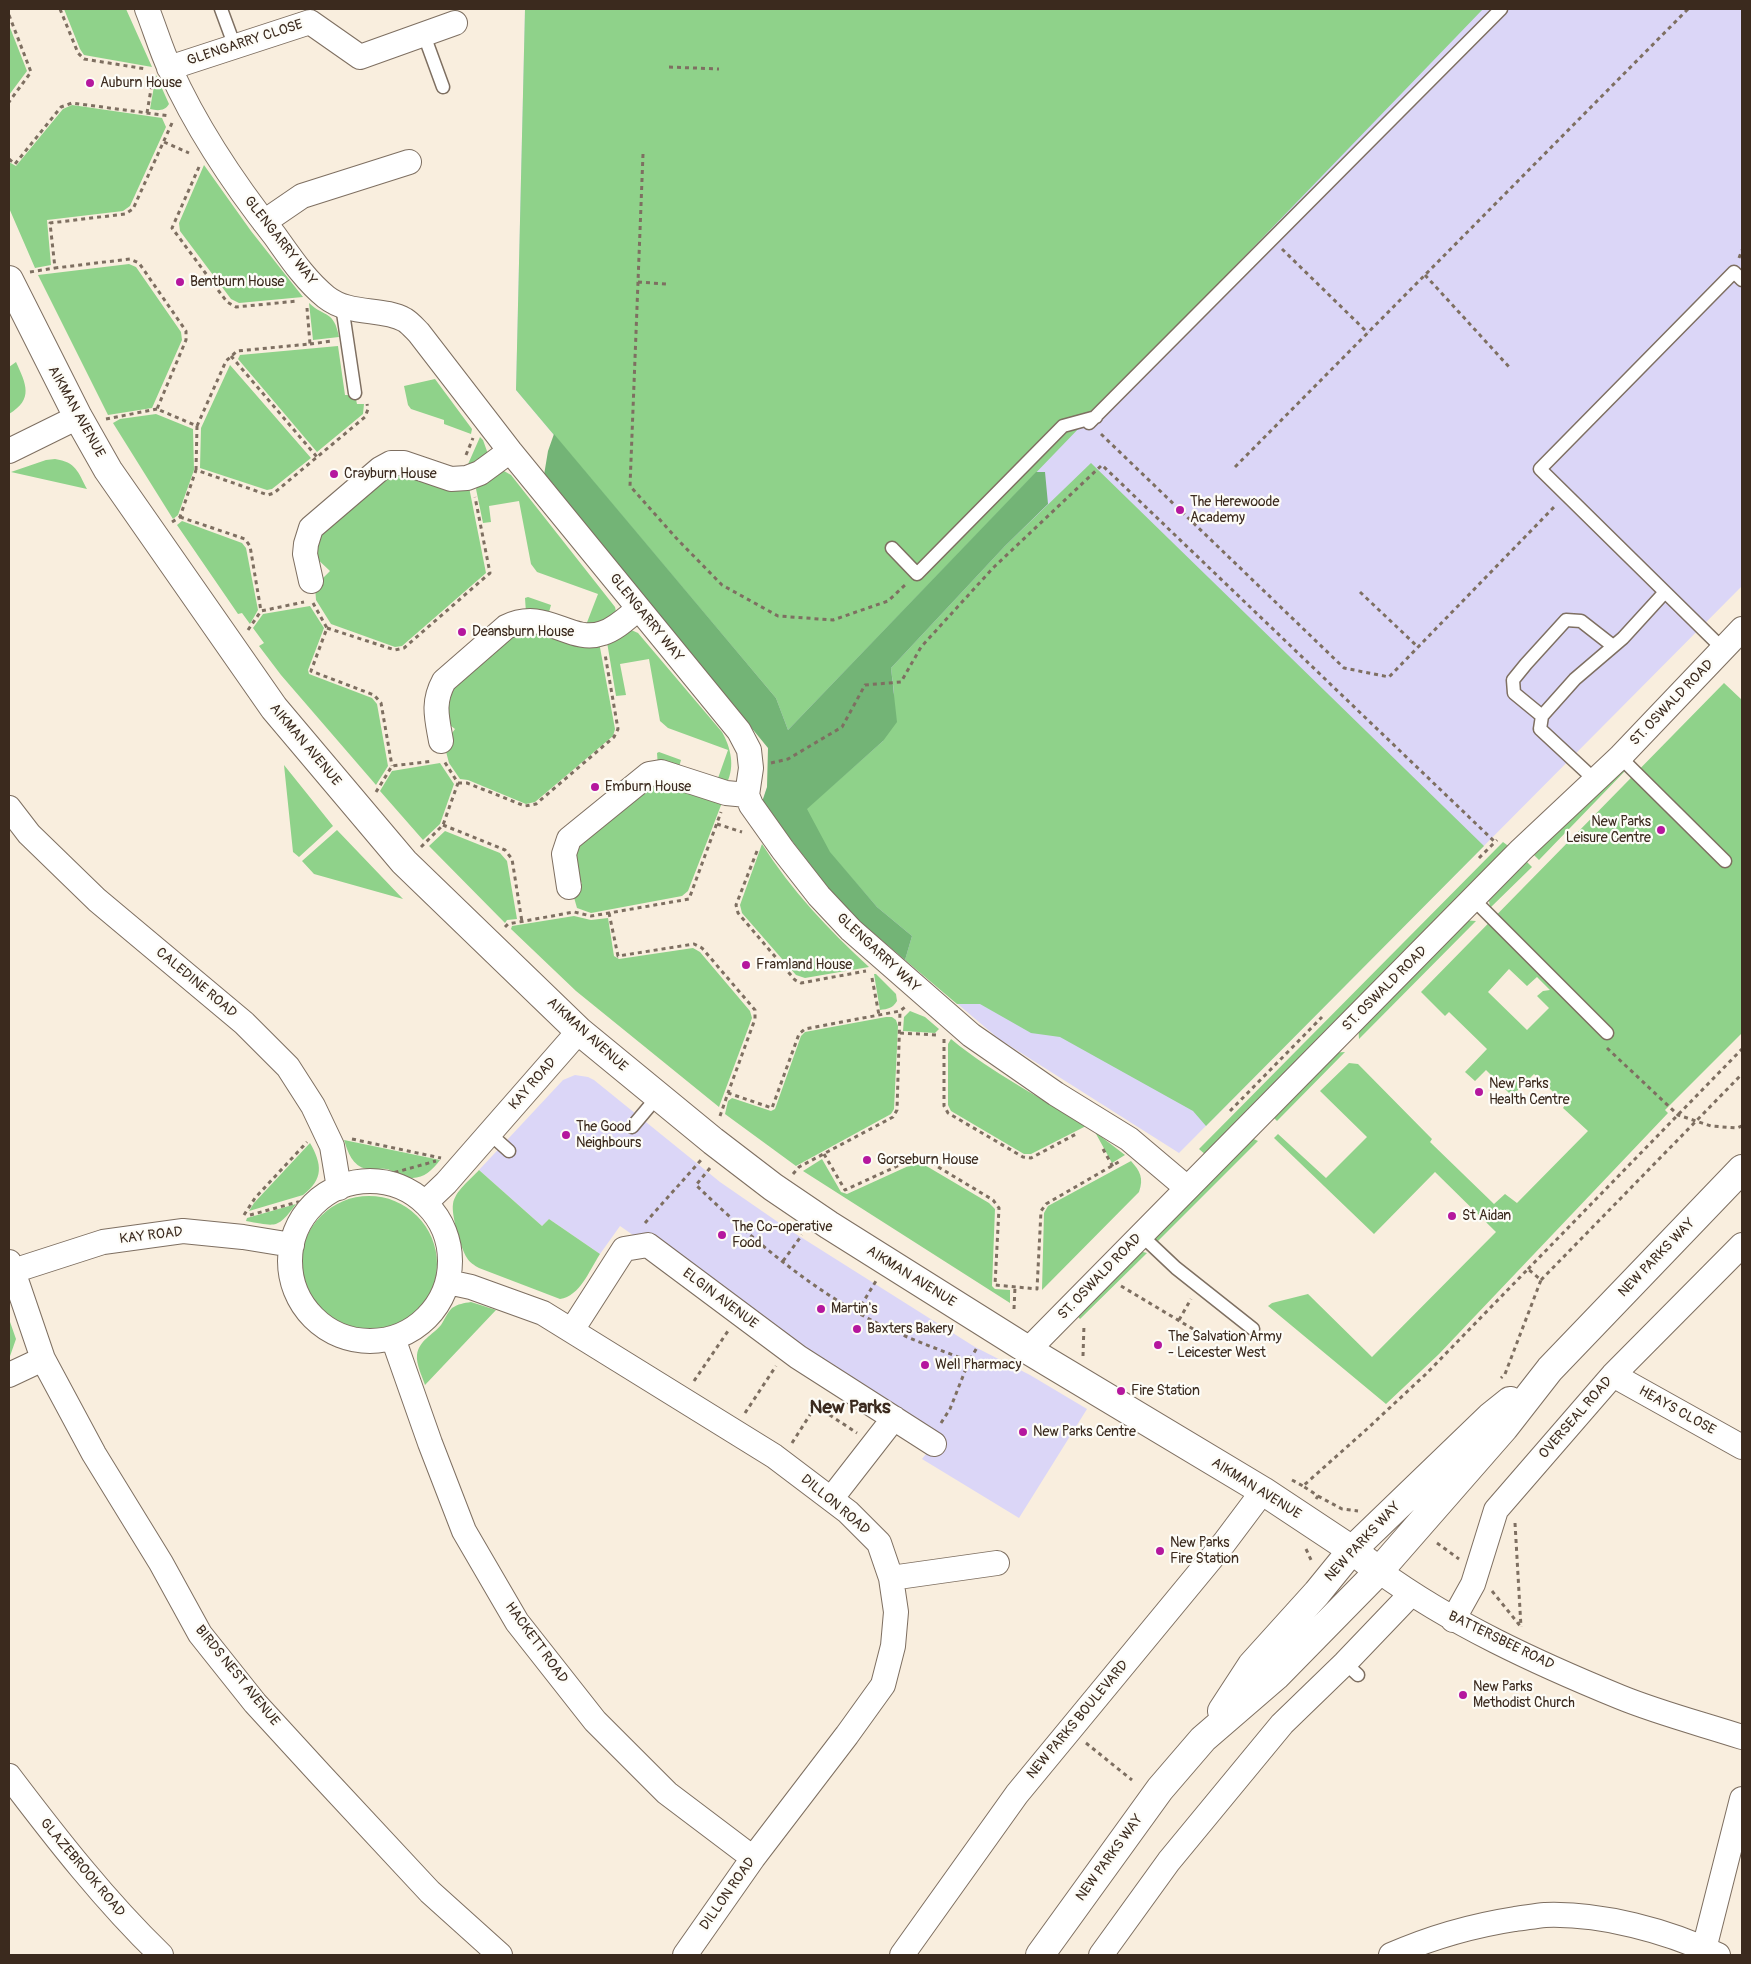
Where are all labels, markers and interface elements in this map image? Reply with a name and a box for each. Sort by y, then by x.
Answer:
street label: GLENGARRY CLOSE [185,16,305,70]
place label: Auburn House [100,75,182,91]
marker: Auburn House [84,77,96,89]
street label: GLENGARRY WAY [240,193,320,289]
place label: Bentburn House [190,274,284,290]
marker: Bentburn House [174,276,186,288]
street label: AIKMAN AVENUE [44,363,108,461]
place label: Crayburn House [344,466,437,482]
marker: Crayburn House [328,468,340,480]
place label: The Herewoode Academy [1190,494,1280,526]
marker: The Herewoode Academy [1174,504,1186,516]
street label: GLENGARRY WAY [605,571,687,665]
place label: Deansburn House [472,624,574,640]
marker: Deansburn House [456,626,468,638]
street label: ST. OSWALD ROAD [1627,657,1717,749]
street label: AIKMAN AVENUE [266,700,344,790]
place label: Emburn House [605,779,691,795]
marker: Emburn House [589,781,601,793]
place label: New Parks Leisure Centre [1566,814,1651,846]
marker: New Parks Leisure Centre [1655,824,1667,836]
street label: GLENGARRY WAY [833,910,923,996]
street label: ST. OSWALD ROAD [1339,943,1431,1035]
street label: CALEDINE ROAD [152,944,240,1022]
place label: Framland House [756,957,852,973]
marker: Framland House [740,959,752,971]
street label: AIKMAN AVENUE [543,995,631,1075]
street label: KAY ROAD [506,1055,560,1113]
place label: New Parks Health Centre [1489,1076,1570,1108]
marker: New Parks Health Centre [1473,1086,1485,1098]
place label: The Good Neighbours [576,1119,641,1152]
marker: The Good Neighbours [560,1129,572,1141]
place label: Gorseburn House [877,1152,978,1168]
marker: Gorseburn House [861,1154,873,1166]
place label: St Aidan [1462,1208,1511,1224]
marker: St Aidan [1446,1210,1458,1222]
street label: NEW PARKS WAY [1615,1215,1699,1301]
place label: The Co-operative Food [732,1219,832,1252]
street label: KAY ROAD [118,1224,184,1248]
marker: The Co-operative Food [716,1229,728,1241]
street label: ST. OSWALD ROAD [1055,1231,1145,1323]
street label: AIKMAN AVENUE [863,1243,959,1311]
street label: ELGIN AVENUE [679,1265,761,1333]
place label: Martin's [831,1301,878,1317]
marker: Martin's [815,1303,827,1315]
place label: Baxters Bakery [867,1321,953,1337]
marker: Baxters Bakery [851,1323,863,1335]
place label: The Salvation Army - Leicester West [1168,1329,1282,1361]
marker: The Salvation Army - Leicester West [1152,1339,1164,1351]
place label: Well Pharmacy [935,1357,1021,1373]
marker: Well Pharmacy [919,1359,931,1371]
street label: OVERSEAL ROAD [1536,1374,1616,1462]
place label: Fire Station [1131,1383,1200,1399]
street label: HEAYS CLOSE [1636,1383,1718,1439]
marker: Fire Station [1115,1385,1127,1397]
district label: New Parks [810,1397,890,1419]
place label: New Parks Centre [1033,1424,1136,1440]
marker: New Parks Centre [1017,1426,1029,1438]
street label: AIKMAN AVENUE [1208,1455,1304,1523]
street label: DILLON ROAD [797,1471,873,1539]
street label: NEW PARKS WAY [1322,1499,1404,1585]
place label: New Parks Fire Station [1170,1535,1239,1568]
marker: New Parks Fire Station [1154,1545,1166,1557]
street label: HACKETT ROAD [501,1599,571,1687]
street label: BATTERSBEE ROAD [1445,1608,1557,1674]
street label: BIRDS NEST AVENUE [191,1622,283,1730]
street label: NEW PARKS BOULEVARD [1024,1657,1132,1783]
place label: New Parks Methodist Church [1473,1679,1575,1711]
marker: New Parks Methodist Church [1457,1689,1469,1701]
street label: NEW PARKS WAY [1073,1811,1147,1905]
street label: GLAZEBROOK ROAD [36,1815,128,1921]
street label: DILLON ROAD [697,1854,759,1934]

